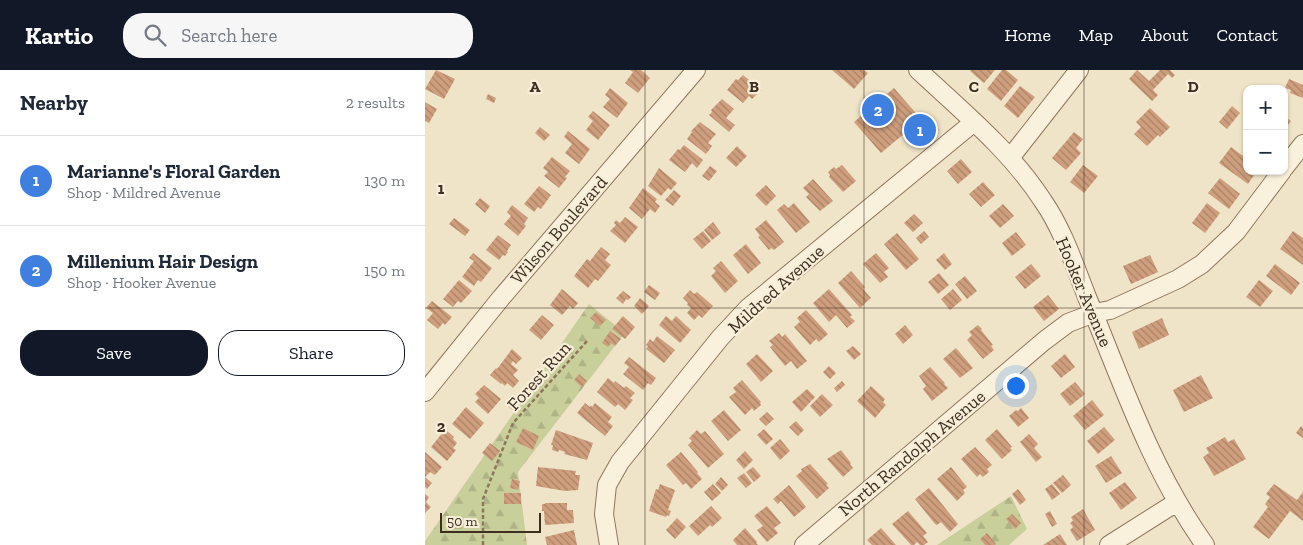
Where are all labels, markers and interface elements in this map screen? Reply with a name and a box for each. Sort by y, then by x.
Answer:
search box [123,13,473,58]
text: Kartio [25,21,93,50]
icon: search [141,21,169,49]
text: Search here [181,24,277,47]
text: Home [1004,24,1051,46]
text: Map [1079,24,1113,46]
text: About [1141,24,1188,46]
text: Contact [1216,24,1278,46]
text: A [530,77,541,96]
text: B [749,77,759,96]
text: C [969,77,979,96]
text: D [1187,77,1199,96]
map controls [1243,85,1288,175]
button: + [1243,85,1288,130]
text: Nearby [20,90,88,115]
pin: 2 [862,91,894,129]
text: 2 results [346,93,405,112]
pin: 1 [904,111,936,149]
button: − [1243,130,1288,175]
text: Marianne's Floral Garden [67,160,280,183]
text: 1 [33,171,39,190]
text: 130 m [364,171,405,190]
street label: Wilson Boulevard [506,171,612,289]
text: 1 [438,179,445,198]
text: Shop · Mildred Avenue [67,183,221,202]
street label: Hooker Avenue [1051,234,1117,350]
street label: Mildred Avenue [723,240,829,338]
text: Millenium Hair Design [67,250,258,273]
text: 2 [32,261,40,280]
text: 150 m [364,261,405,280]
text: Shop · Hooker Avenue [67,273,216,292]
button: Save [20,330,208,376]
button: Share [218,330,405,376]
street label: Forest Run [502,337,576,415]
your location [1003,373,1029,399]
street label: North Randolph Avenue [834,385,990,521]
text: 2 [437,417,446,436]
scale bar [440,510,541,533]
text: 50 m [447,513,478,530]

